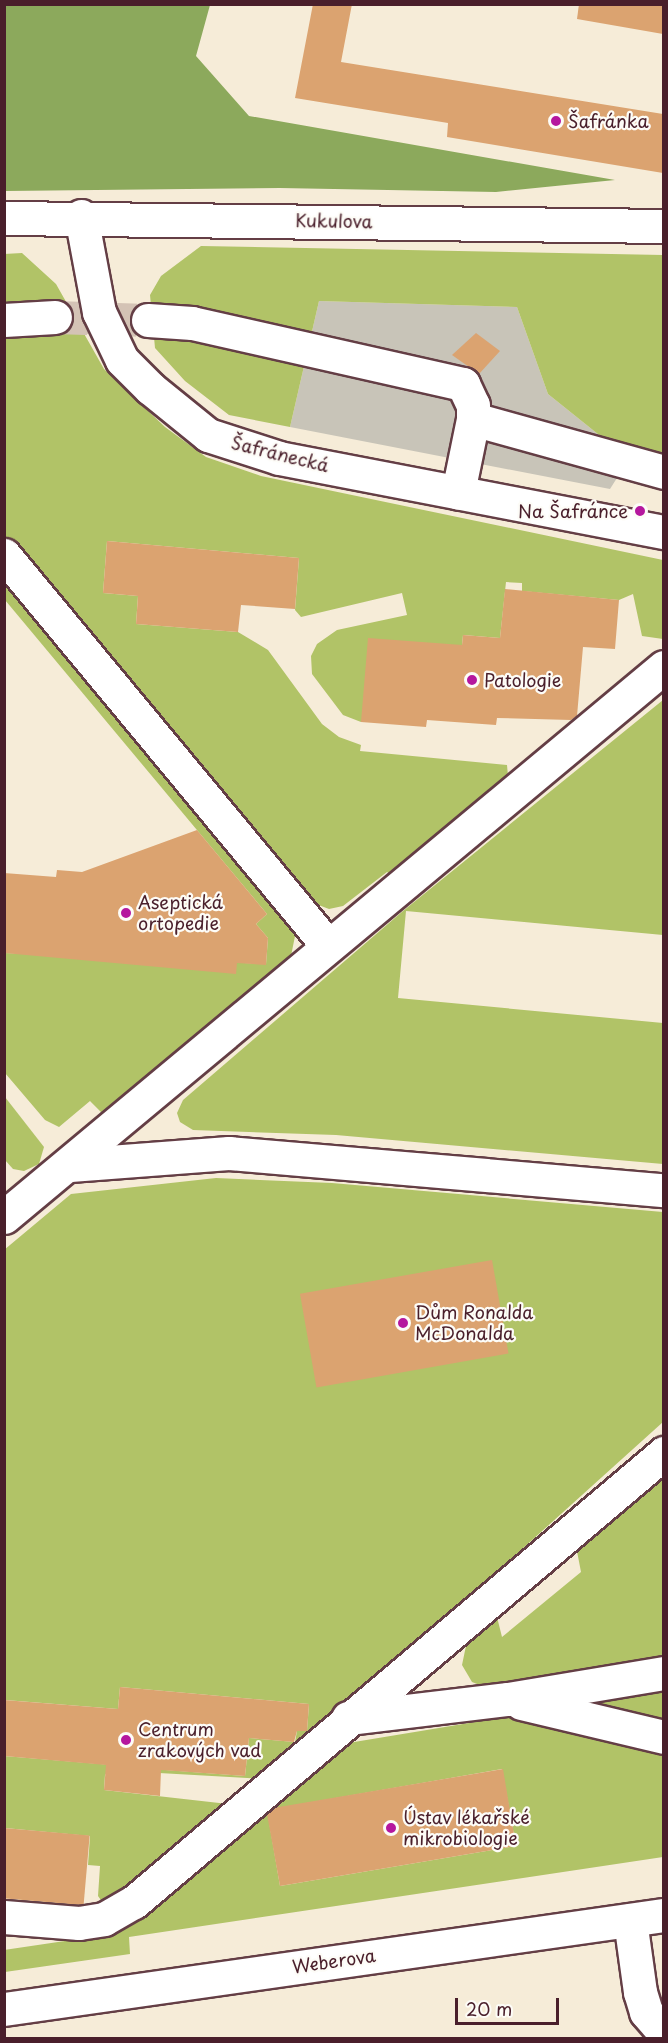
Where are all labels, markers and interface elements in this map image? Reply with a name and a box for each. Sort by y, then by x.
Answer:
place label: Šafránka [568,110,649,132]
marker: Šafránka [549,114,563,128]
street label: Kukulova [295,210,373,232]
street label: Šafránecká [229,431,331,477]
place label: Na Šafránce [519,500,628,522]
marker: Na Šafránce [633,504,647,518]
place label: Patologie [484,669,561,691]
marker: Patologie [465,673,479,687]
place label: Aseptická ortopedie [138,892,223,934]
marker: Aseptická ortopedie [119,906,133,920]
place label: Dům Ronalda McDonalda [415,1302,532,1344]
marker: Dům Ronalda McDonalda [396,1316,410,1330]
place label: Centrum zrakových vad [138,1719,262,1762]
marker: Centrum zrakových vad [119,1733,133,1747]
place label: Ústav lékařské mikrobiologie [403,1807,531,1850]
marker: Ústav lékařské mikrobiologie [384,1821,398,1835]
street label: Weberova [291,1944,377,1978]
scale bar [458,1986,562,2024]
text: 20 m [466,1995,512,2022]

